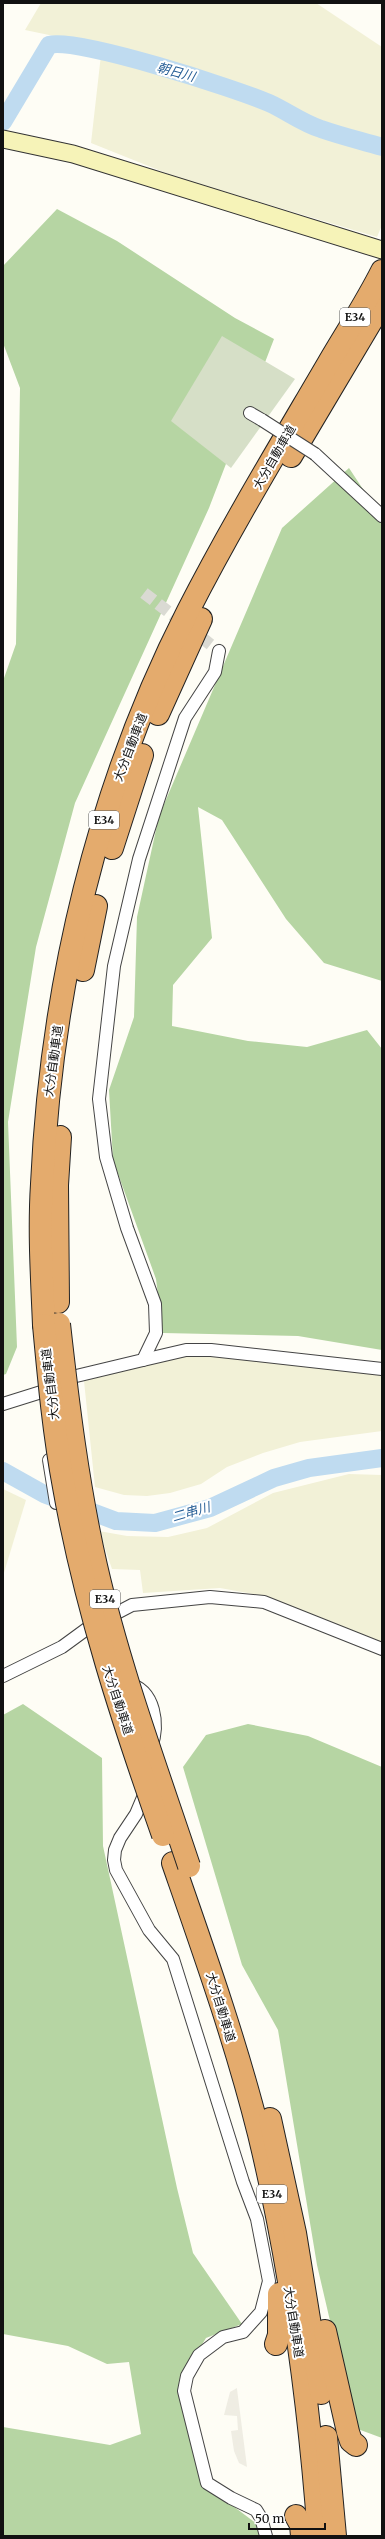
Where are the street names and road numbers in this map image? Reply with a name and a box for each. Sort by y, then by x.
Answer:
road number: E34 [340,308,370,326]
street label: 大分自動車道 [250,422,298,492]
street label: 大分自動車道 [110,711,150,783]
road number: E34 [89,811,119,829]
street label: 大分自動車道 [41,1024,65,1098]
street label: 大分自動車道 [38,1347,62,1421]
road number: E34 [90,1590,120,1608]
street label: 大分自動車道 [100,1663,136,1737]
street label: 大分自動車道 [203,1970,239,2044]
road number: E34 [257,2185,287,2203]
street label: 大分自動車道 [281,2285,307,2359]

